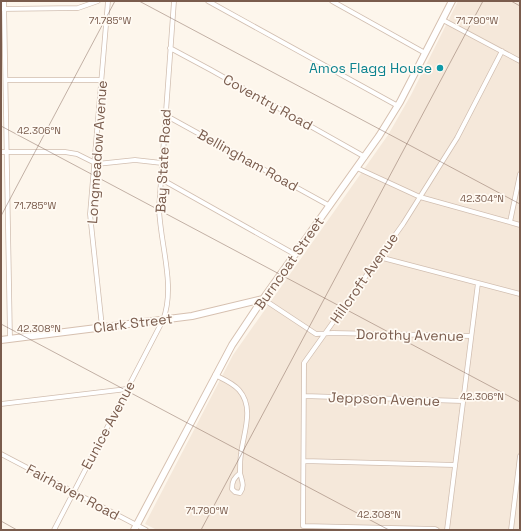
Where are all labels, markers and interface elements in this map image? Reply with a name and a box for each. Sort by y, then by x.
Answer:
text: 71.785°W [89,14,131,27]
text: 71.790°W [456,14,499,27]
place label: Amos Flagg House [309,59,432,77]
marker: Amos Flagg House [435,63,445,73]
street label: Coventry Road [220,70,316,134]
street label: Longmeadow Avenue [83,80,111,224]
street label: Bay State Road [151,108,175,214]
text: 42.306°N [17,124,61,137]
street label: Bellingham Road [195,125,301,195]
text: 42.304°N [460,192,504,205]
text: 71.785°W [14,199,56,212]
street label: Burncoat Street [250,213,328,313]
street label: Hillcroft Avenue [326,229,402,327]
street label: Clark Street [92,309,174,337]
text: 42.308°N [17,322,61,335]
street label: Dorothy Avenue [356,325,464,345]
street label: Eunice Avenue [77,378,139,472]
street label: Jeppson Avenue [328,388,440,410]
text: 42.306°N [460,390,504,403]
street label: Fairhaven Road [23,460,123,524]
text: 71.790°W [186,504,229,517]
text: 42.308°N [357,508,401,521]

